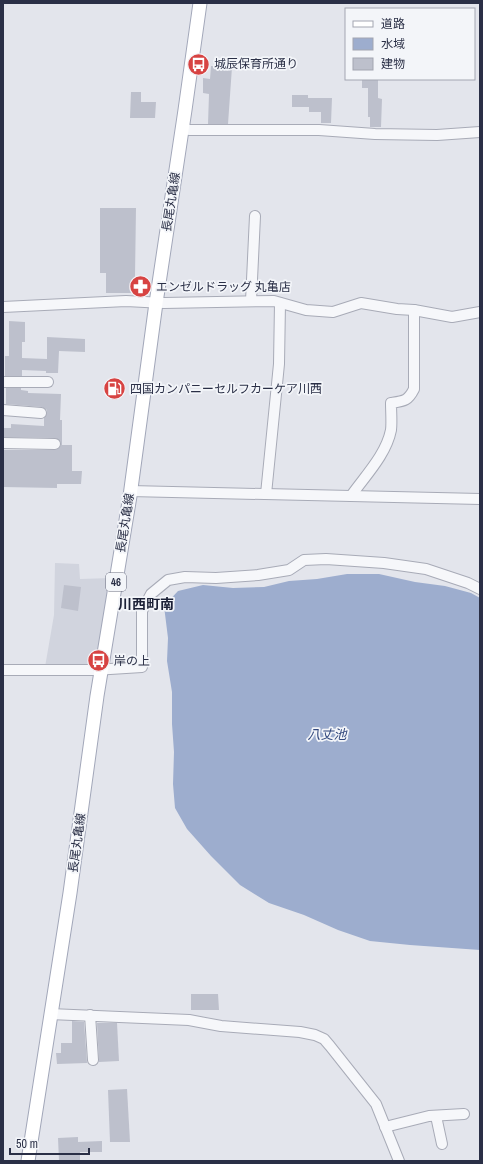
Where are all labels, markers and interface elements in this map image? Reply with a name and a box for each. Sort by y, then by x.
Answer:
legend [345,8,475,80]
text: 道路 [381,16,405,32]
text: 水域 [381,36,405,52]
bus stop icon: 城辰保育所通り [185,51,211,77]
place label: 城辰保育所通り [214,56,298,72]
text: 建物 [381,56,405,72]
street label: 長尾丸亀線 [158,171,184,233]
pharmacy icon: エンゼルドラッグ 丸亀店 [128,274,154,300]
place label: エンゼルドラッグ 丸亀店 [156,279,291,295]
fuel station icon: 四国カンパニーセルフカーケア川西 [101,376,127,402]
place label: 四国カンパニーセルフカーケア川西 [130,381,322,397]
street label: 長尾丸亀線 [112,492,138,554]
road number: 46 [106,573,126,591]
district label: 川西町南 [118,595,174,613]
bus stop icon: 岸の上 [86,648,112,674]
place label: 岸の上 [114,653,150,669]
water label: 八丈池 [307,726,348,743]
street label: 長尾丸亀線 [65,812,89,874]
scale bar [10,1130,89,1156]
text: 50 m [16,1136,38,1152]

